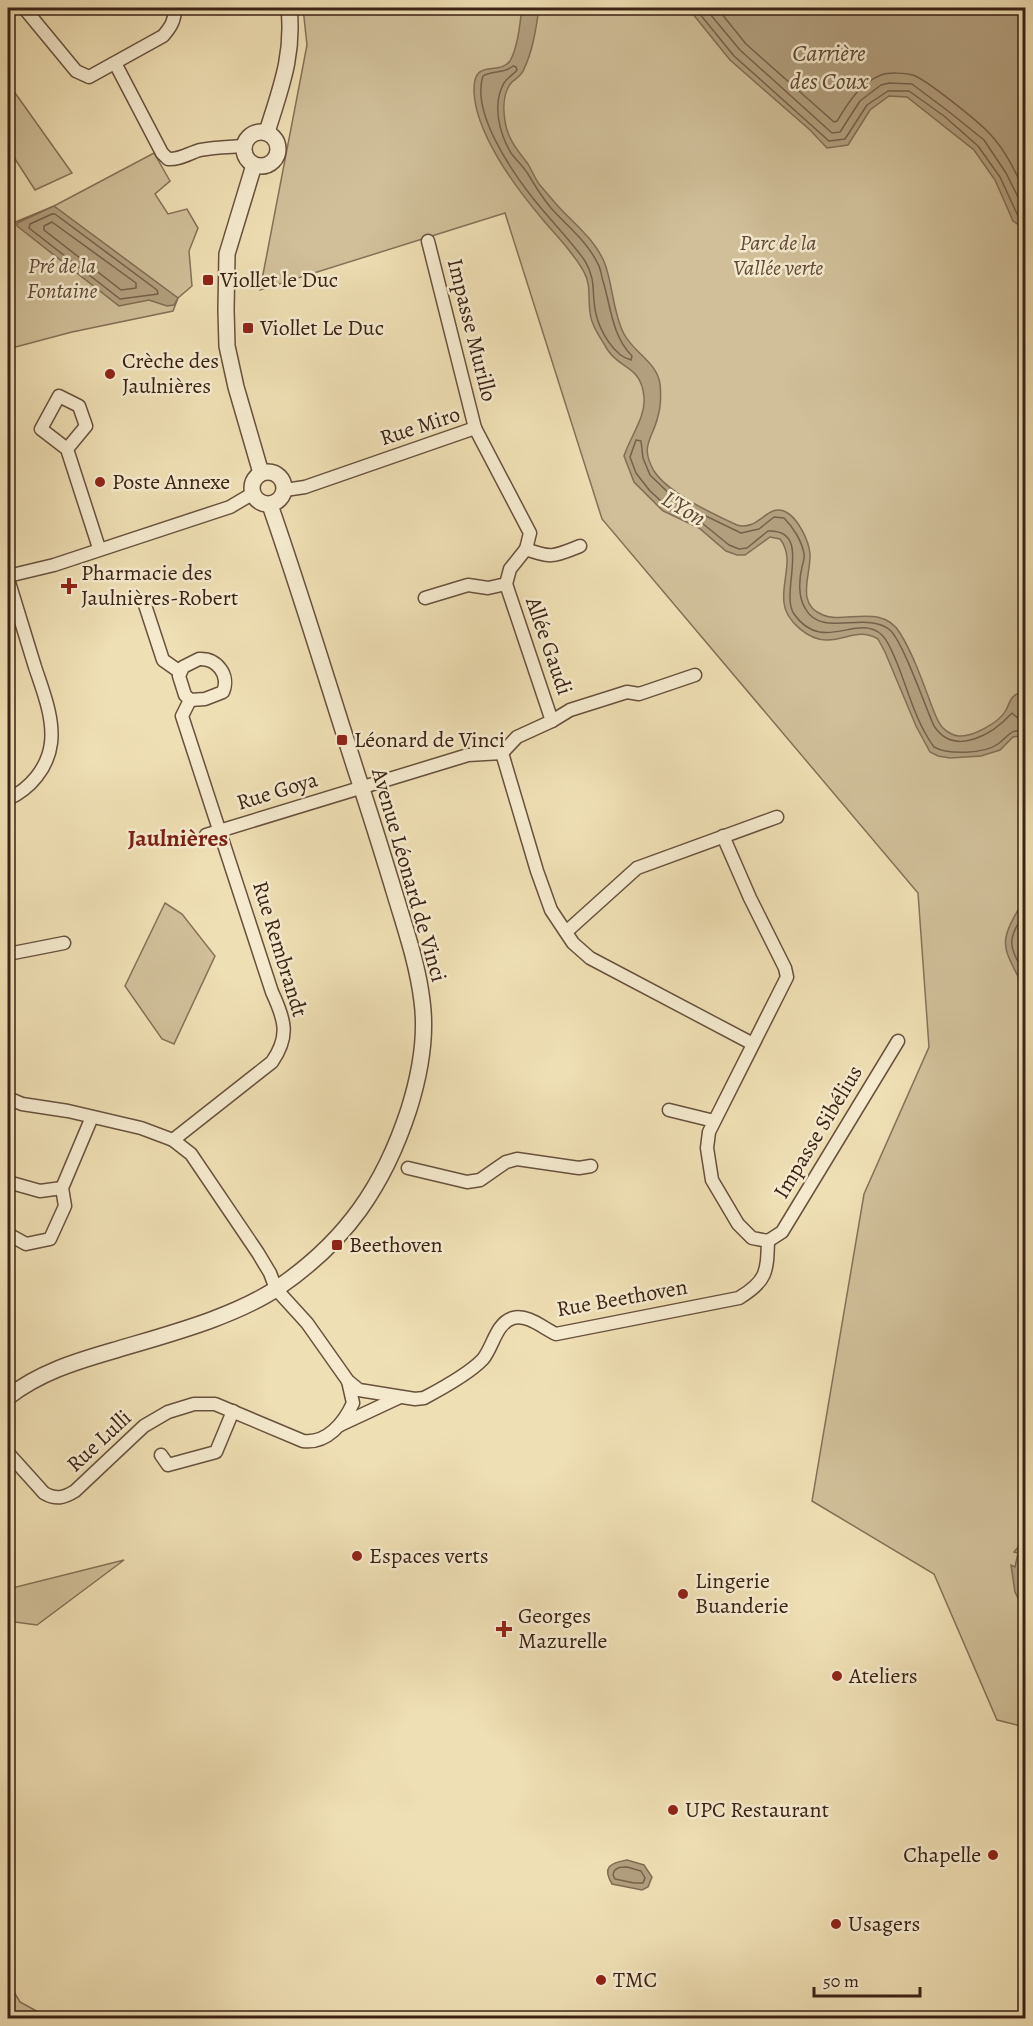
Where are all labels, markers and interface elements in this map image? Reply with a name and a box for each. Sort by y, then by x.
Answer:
water label: Carrière des Coux [790,37,869,97]
park label: Parc de la Vallée verte [733,228,823,283]
park label: Pré de la Fontaine [27,251,97,306]
street label: Impasse Murillo [440,255,504,405]
place label: Viollet le Duc [219,265,338,295]
marker: Viollet le Duc [201,273,215,287]
place label: Viollet Le Duc [259,313,384,343]
marker: Viollet Le Duc [241,321,255,335]
place label: Crèche des Jaulnières [122,346,219,401]
marker: Crèche des Jaulnières [103,367,117,381]
street label: Rue Miro [376,399,464,453]
place label: Poste Annexe [112,467,230,497]
marker: Poste Annexe [93,475,107,489]
water label: L'Yon [656,482,712,534]
place label: Pharmacie des Jaulnières-Robert [81,558,238,613]
marker: Pharmacie des Jaulnières-Robert [62,579,76,593]
street label: Allée Gaudi [518,592,580,699]
place label: Léonard de Vinci [354,725,505,755]
marker: Léonard de Vinci [335,733,349,747]
street label: Rue Goya [233,764,322,818]
street label: Avenue Léonard de Vinci [364,764,454,985]
district label: Jaulnières [128,822,228,854]
street label: Rue Rembrandt [245,877,315,1021]
street label: Impasse Sibélius [766,1060,870,1204]
place label: Beethoven [349,1230,443,1260]
marker: Beethoven [330,1238,344,1252]
street label: Rue Beethoven [554,1272,690,1324]
street label: Rue Lulli [60,1403,138,1479]
place label: Espaces verts [369,1541,489,1571]
marker: Espaces verts [350,1549,364,1563]
place label: Lingerie Buanderie [695,1566,789,1621]
marker: Lingerie Buanderie [676,1587,690,1601]
place label: Georges Mazurelle [518,1601,607,1656]
marker: Georges Mazurelle [495,1620,513,1638]
place label: Ateliers [848,1661,918,1691]
marker: Ateliers [830,1669,844,1683]
place label: UPC Restaurant [685,1795,829,1825]
marker: UPC Restaurant [666,1803,680,1817]
place label: Chapelle [903,1840,981,1870]
marker: Chapelle [986,1848,1000,1862]
place label: Usagers [848,1909,920,1939]
marker: Usagers [829,1917,843,1931]
scale bar [814,1960,920,1998]
place label: TMC [613,1965,657,1995]
text: 50 m [823,1969,859,1993]
marker: TMC [594,1973,608,1987]

